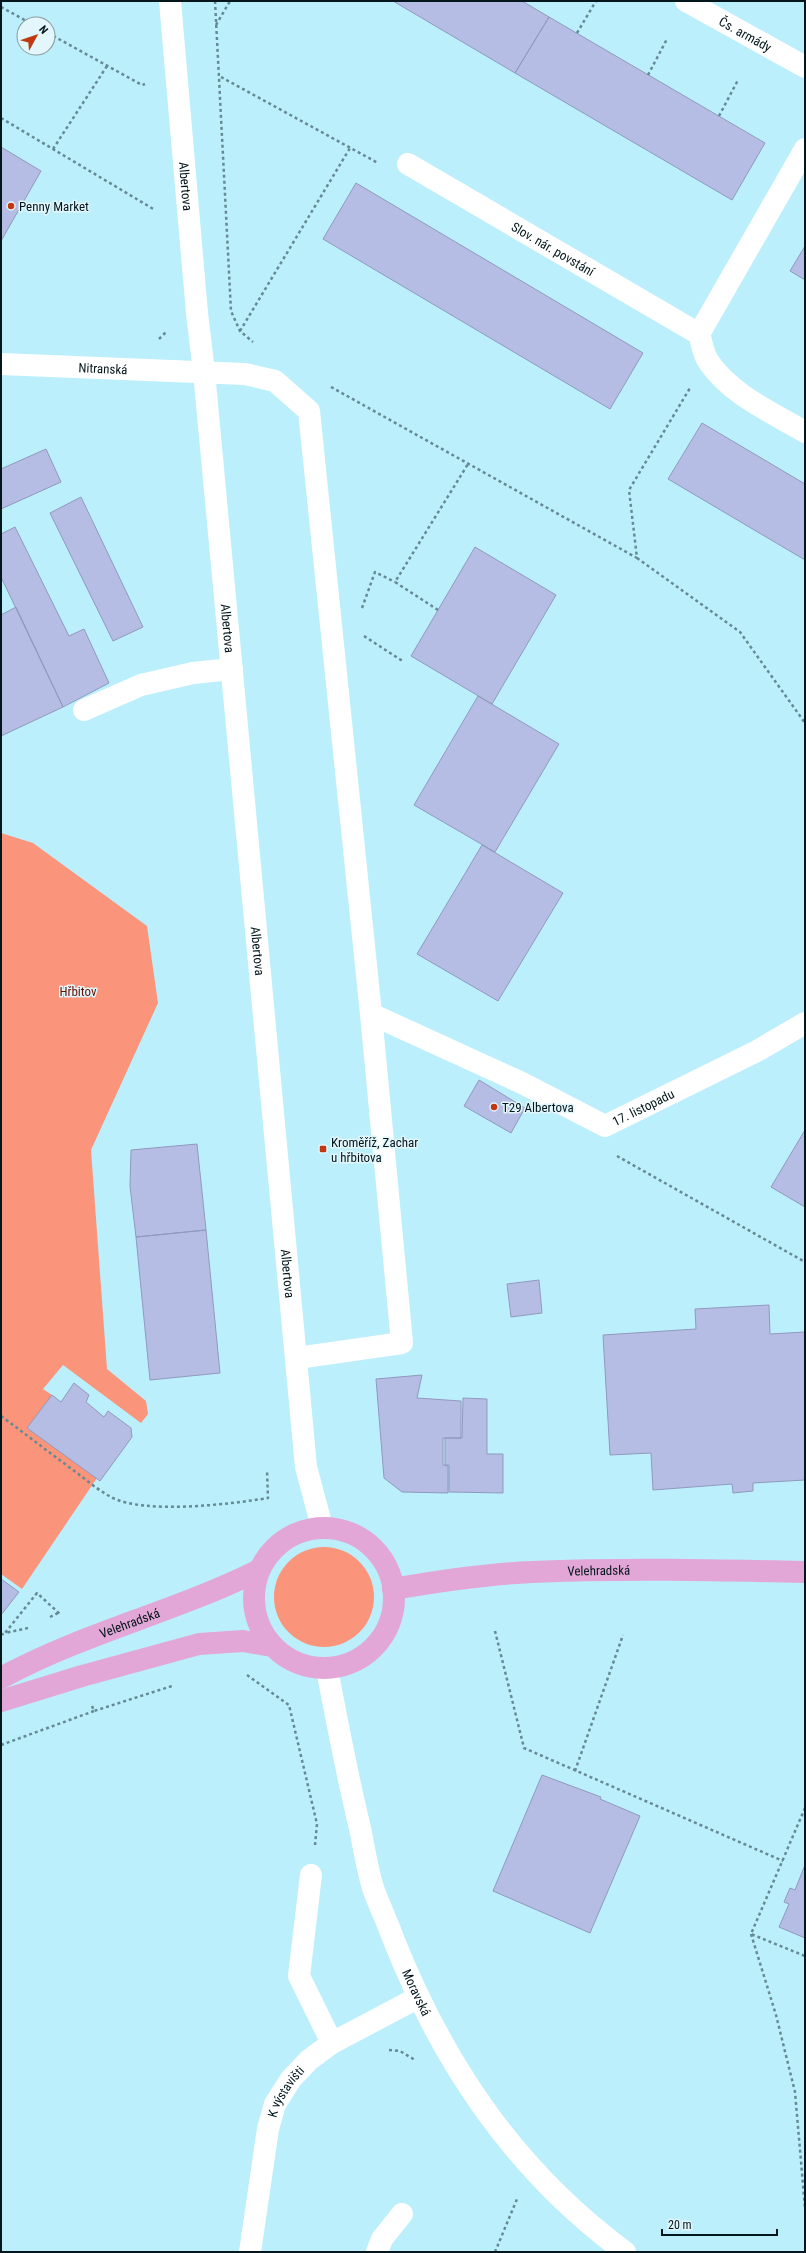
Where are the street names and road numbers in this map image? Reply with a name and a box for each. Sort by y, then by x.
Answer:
street label: Čs. armády [716,14,775,55]
street label: Albertova [176,161,195,211]
street label: Slov. nár. povstání [509,219,598,280]
street label: Nitranská [78,360,128,377]
street label: Albertova [218,603,237,654]
street label: Albertova [248,926,267,976]
street label: 17. listopadu [610,1086,677,1129]
street label: Albertova [278,1248,297,1299]
street label: Velehradská [567,1563,630,1579]
street label: Velehradská [98,1605,162,1641]
street label: Moravská [399,1967,434,2018]
street label: K výstavišti [265,2063,307,2119]

